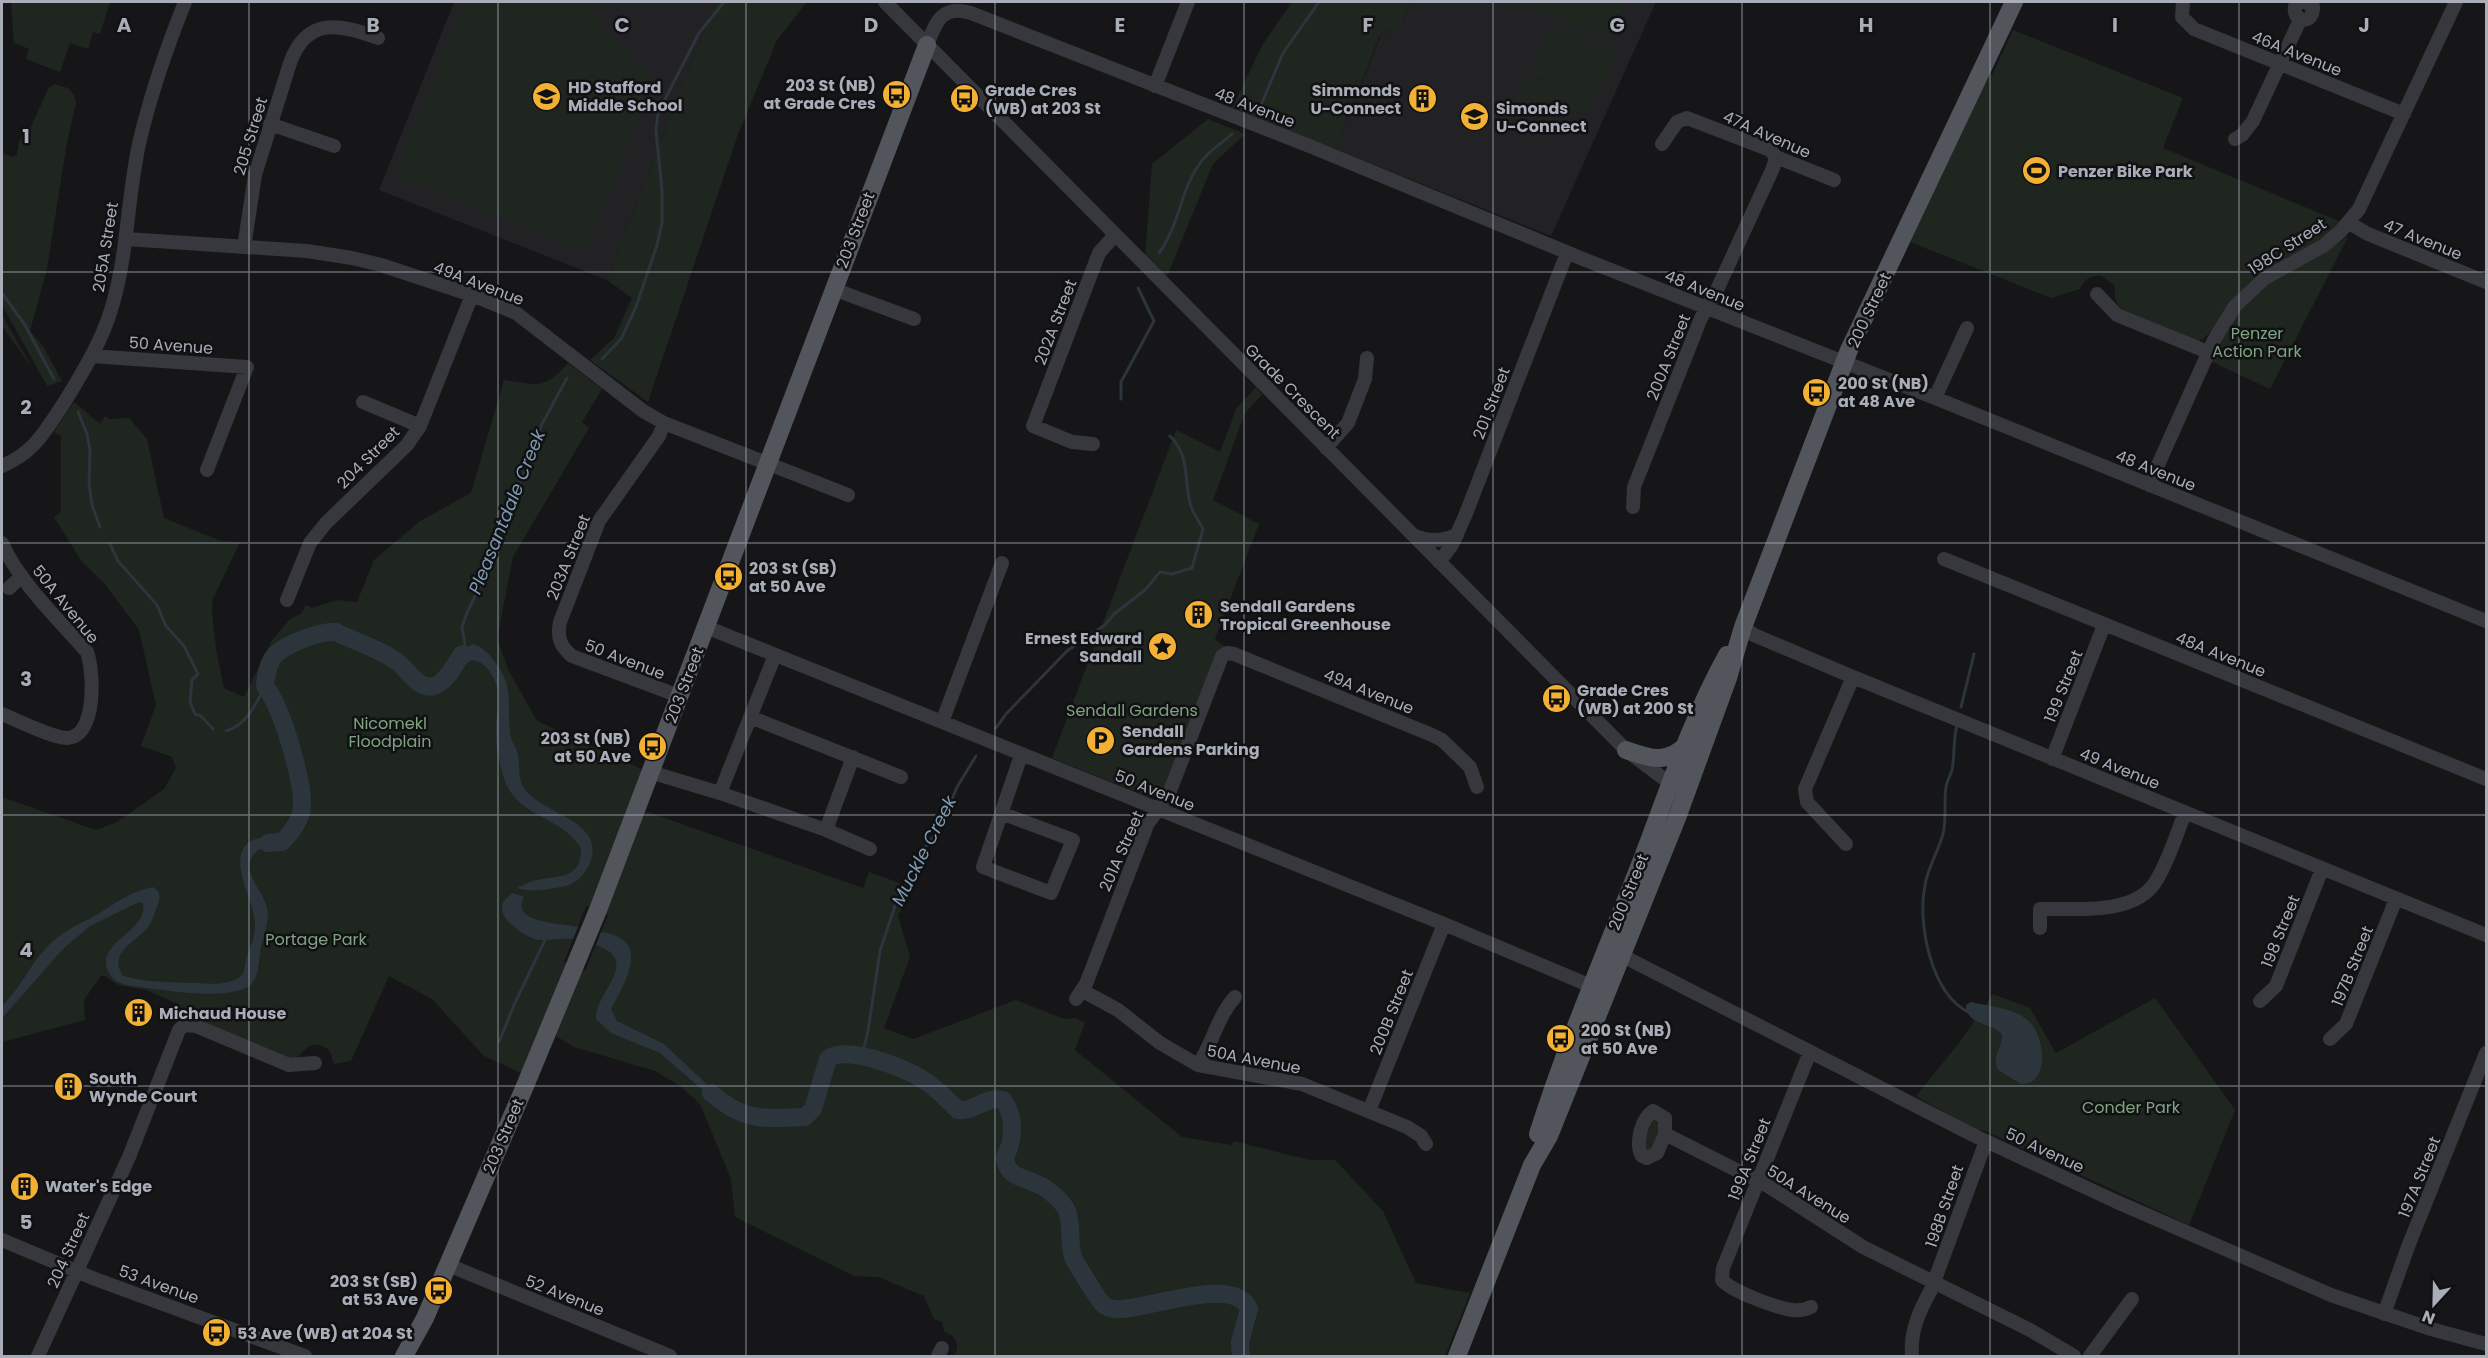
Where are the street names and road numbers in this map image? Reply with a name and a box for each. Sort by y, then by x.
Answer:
street label: 46A Avenue [2248,25,2345,82]
street label: 48 Avenue [1211,82,1298,133]
street label: 205 Street [228,94,273,178]
street label: 47A Avenue [1719,105,1814,164]
street label: 203 Street [830,189,881,272]
street label: 205A Street [87,200,124,294]
street label: 198C Street [2244,213,2331,280]
street label: 47 Avenue [2380,213,2466,266]
street label: 49A Avenue [430,256,527,311]
street label: 48 Avenue [1661,264,1748,317]
street label: 200 Street [1842,269,1897,352]
street label: 202A Street [1029,276,1082,368]
street label: 200A Street [1641,310,1696,404]
street label: 50 Avenue [128,331,214,360]
street label: Grade Crescent [1240,338,1346,444]
street label: 201 Street [1467,364,1516,443]
street label: 204 Street [332,421,405,494]
street label: 48 Avenue [2112,444,2199,497]
street label: 203A Street [541,511,596,603]
street label: 50A Avenue [27,560,105,649]
street label: 48A Avenue [2172,626,2269,683]
street label: 50 Avenue [581,634,668,685]
street label: 203 Street [659,644,710,727]
street label: 199 Street [2038,646,2089,726]
street label: 49A Avenue [1320,663,1417,720]
street label: 49 Avenue [2076,742,2163,795]
street label: 50 Avenue [1111,764,1198,817]
street label: 201A Street [1093,807,1150,895]
street label: 200 Street [1603,850,1654,934]
street label: 198 Street [2255,891,2306,971]
street label: 197B Street [2326,922,2379,1010]
street label: 200B Street [1364,966,1419,1058]
street label: 50A Avenue [1205,1039,1303,1080]
street label: 203 Street [477,1095,530,1177]
street label: 199A Street [1722,1114,1777,1204]
street label: 50 Avenue [2002,1122,2088,1179]
street label: 197A Street [2393,1133,2446,1221]
street label: 50A Avenue [1762,1159,1855,1229]
street label: 198B Street [1920,1161,1969,1251]
street label: 204 Street [42,1209,95,1292]
street label: 53 Avenue [116,1259,202,1310]
street label: 52 Avenue [522,1269,608,1322]

